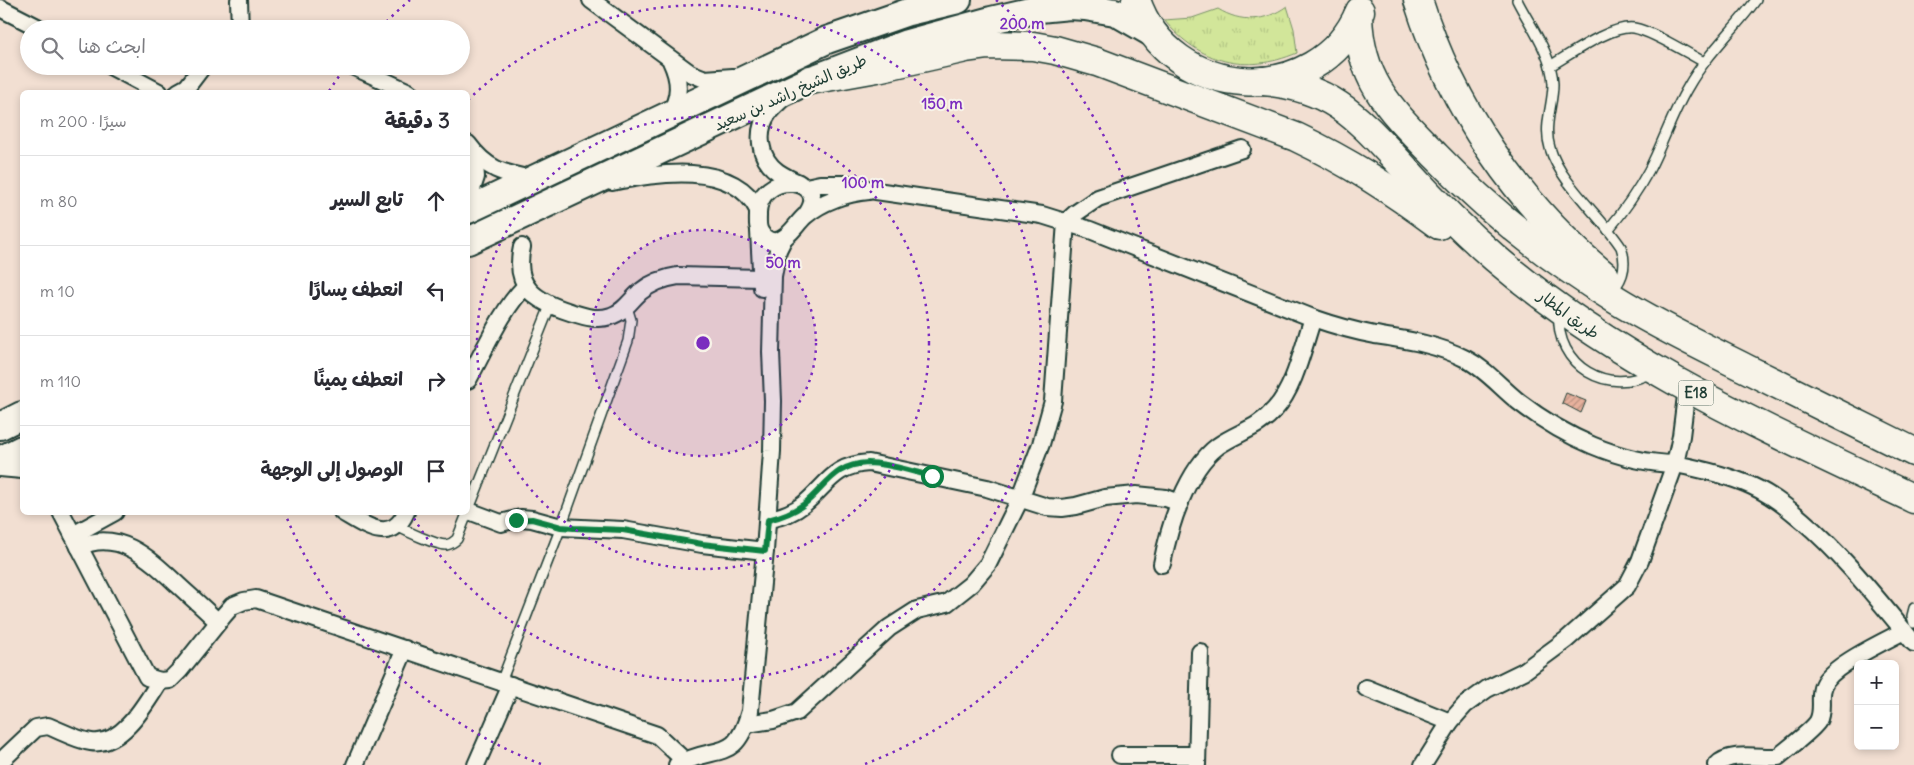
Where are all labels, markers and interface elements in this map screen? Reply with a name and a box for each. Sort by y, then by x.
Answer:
text: 200 m [1000,14,1044,33]
search box [20,20,470,75]
icon: search [38,34,66,62]
text: ابحث هنا [78,34,146,58]
street label: طريق الشيخ راشد بن سعيد [710,49,870,136]
text: 150 m [921,94,963,113]
text: 3 دقيقة [385,107,450,134]
text: سيرًا · 200 m [40,111,127,131]
text: 100 m [842,173,884,192]
text: تابع السير [331,187,403,211]
icon: ahead [422,187,450,215]
text: 80 m [40,191,78,211]
text: 50 m [765,253,801,272]
text: انعطف يسارًا [309,277,403,301]
icon: left [422,277,450,305]
text: 10 m [40,281,75,301]
street label: طريق المطار [1533,284,1604,343]
centre of rings [694,334,712,352]
text: انعطف يمينًا [314,367,403,391]
icon: right [422,367,450,395]
text: 110 m [40,371,81,391]
road number: E18 [1678,380,1714,406]
text: الوصول إلى الوجهة [260,457,403,481]
icon: arrive [422,457,450,485]
route start [921,465,944,488]
route end [505,509,528,532]
map controls [1854,660,1899,750]
button: + [1854,660,1899,705]
button: − [1854,705,1899,750]

